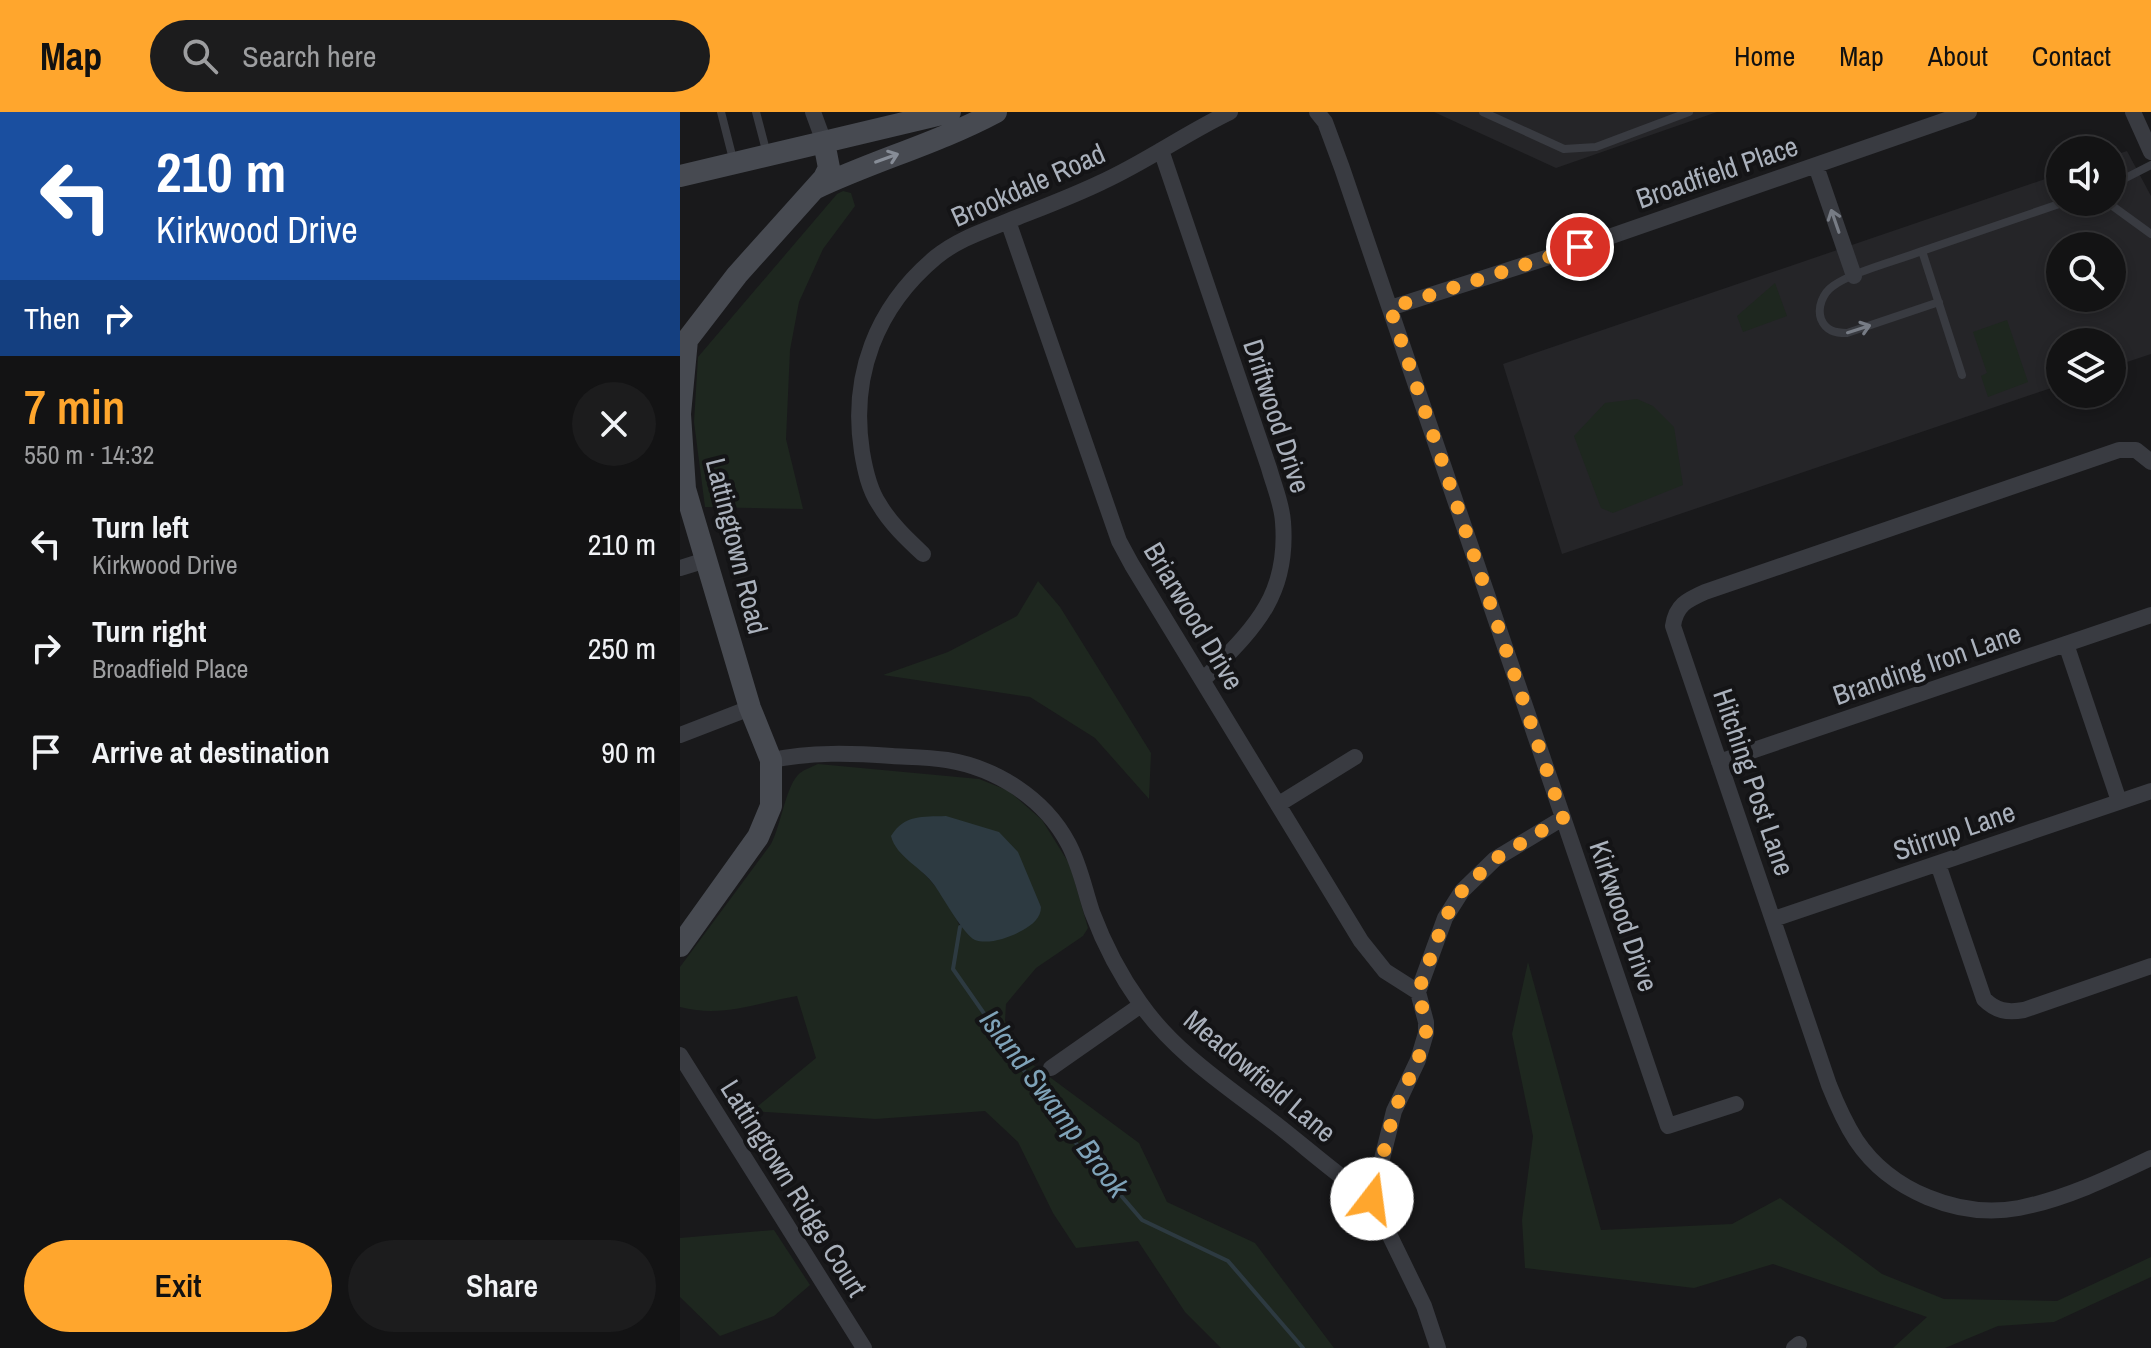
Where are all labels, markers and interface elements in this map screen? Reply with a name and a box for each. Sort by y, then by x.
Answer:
search box [150,20,710,92]
text: Map [40,31,102,82]
icon: search [178,34,222,78]
text: Search here [242,36,376,76]
text: Home [1734,37,1795,75]
text: Map [1839,37,1884,75]
text: About [1928,37,1988,75]
text: Contact [2032,37,2111,75]
street label: Broadfield Place [1631,127,1803,217]
text: 210 m [156,134,286,209]
street label: Brookdale Road [945,134,1111,236]
map controls [2046,136,2126,408]
button: sound [2046,136,2126,216]
icon: left [24,144,128,248]
one-way arrow [874,150,899,165]
text: Kirkwood Drive [156,206,358,254]
one-way arrow [1826,209,1841,234]
pin [1546,213,1614,281]
icon: arrive [1558,225,1602,269]
button: search [2046,232,2126,312]
icon: right [96,296,140,340]
text: Then [24,298,80,338]
one-way arrow [1845,321,1871,336]
button: layers [2046,328,2126,408]
street label: Driftwood Drive [1234,334,1320,498]
text: 7 min [24,374,125,439]
button: close [572,382,656,466]
text: 550 m · 14:32 [24,437,154,472]
street label: Lattingtown Road [697,454,777,638]
text: Turn left [92,507,189,547]
icon: left [24,522,68,566]
text: 210 m [588,524,656,564]
street label: Briarwood Drive [1135,535,1253,697]
text: Kirkwood Drive [92,547,238,582]
text: Turn right [92,611,206,651]
street label: Branding Iron Lane [1828,614,2026,714]
icon: right [24,626,68,670]
text: 250 m [588,628,656,668]
text: Broadfield Place [92,651,248,686]
street label: Hitching Post Lane [1704,683,1804,881]
icon: arrive [24,730,68,774]
text: Arrive at destination [92,732,330,772]
text: 90 m [601,732,656,772]
street label: Stirrup Lane [1888,792,2020,870]
street label: Kirkwood Drive [1580,836,1668,996]
water label: Island Swamp Brook [971,1001,1140,1207]
street label: Meadowfield Lane [1176,1001,1344,1151]
street label: Lattingtown Ridge Court [712,1072,876,1304]
position arrow [1330,1157,1414,1241]
button: Exit [24,1240,332,1332]
button: Share [348,1240,656,1332]

